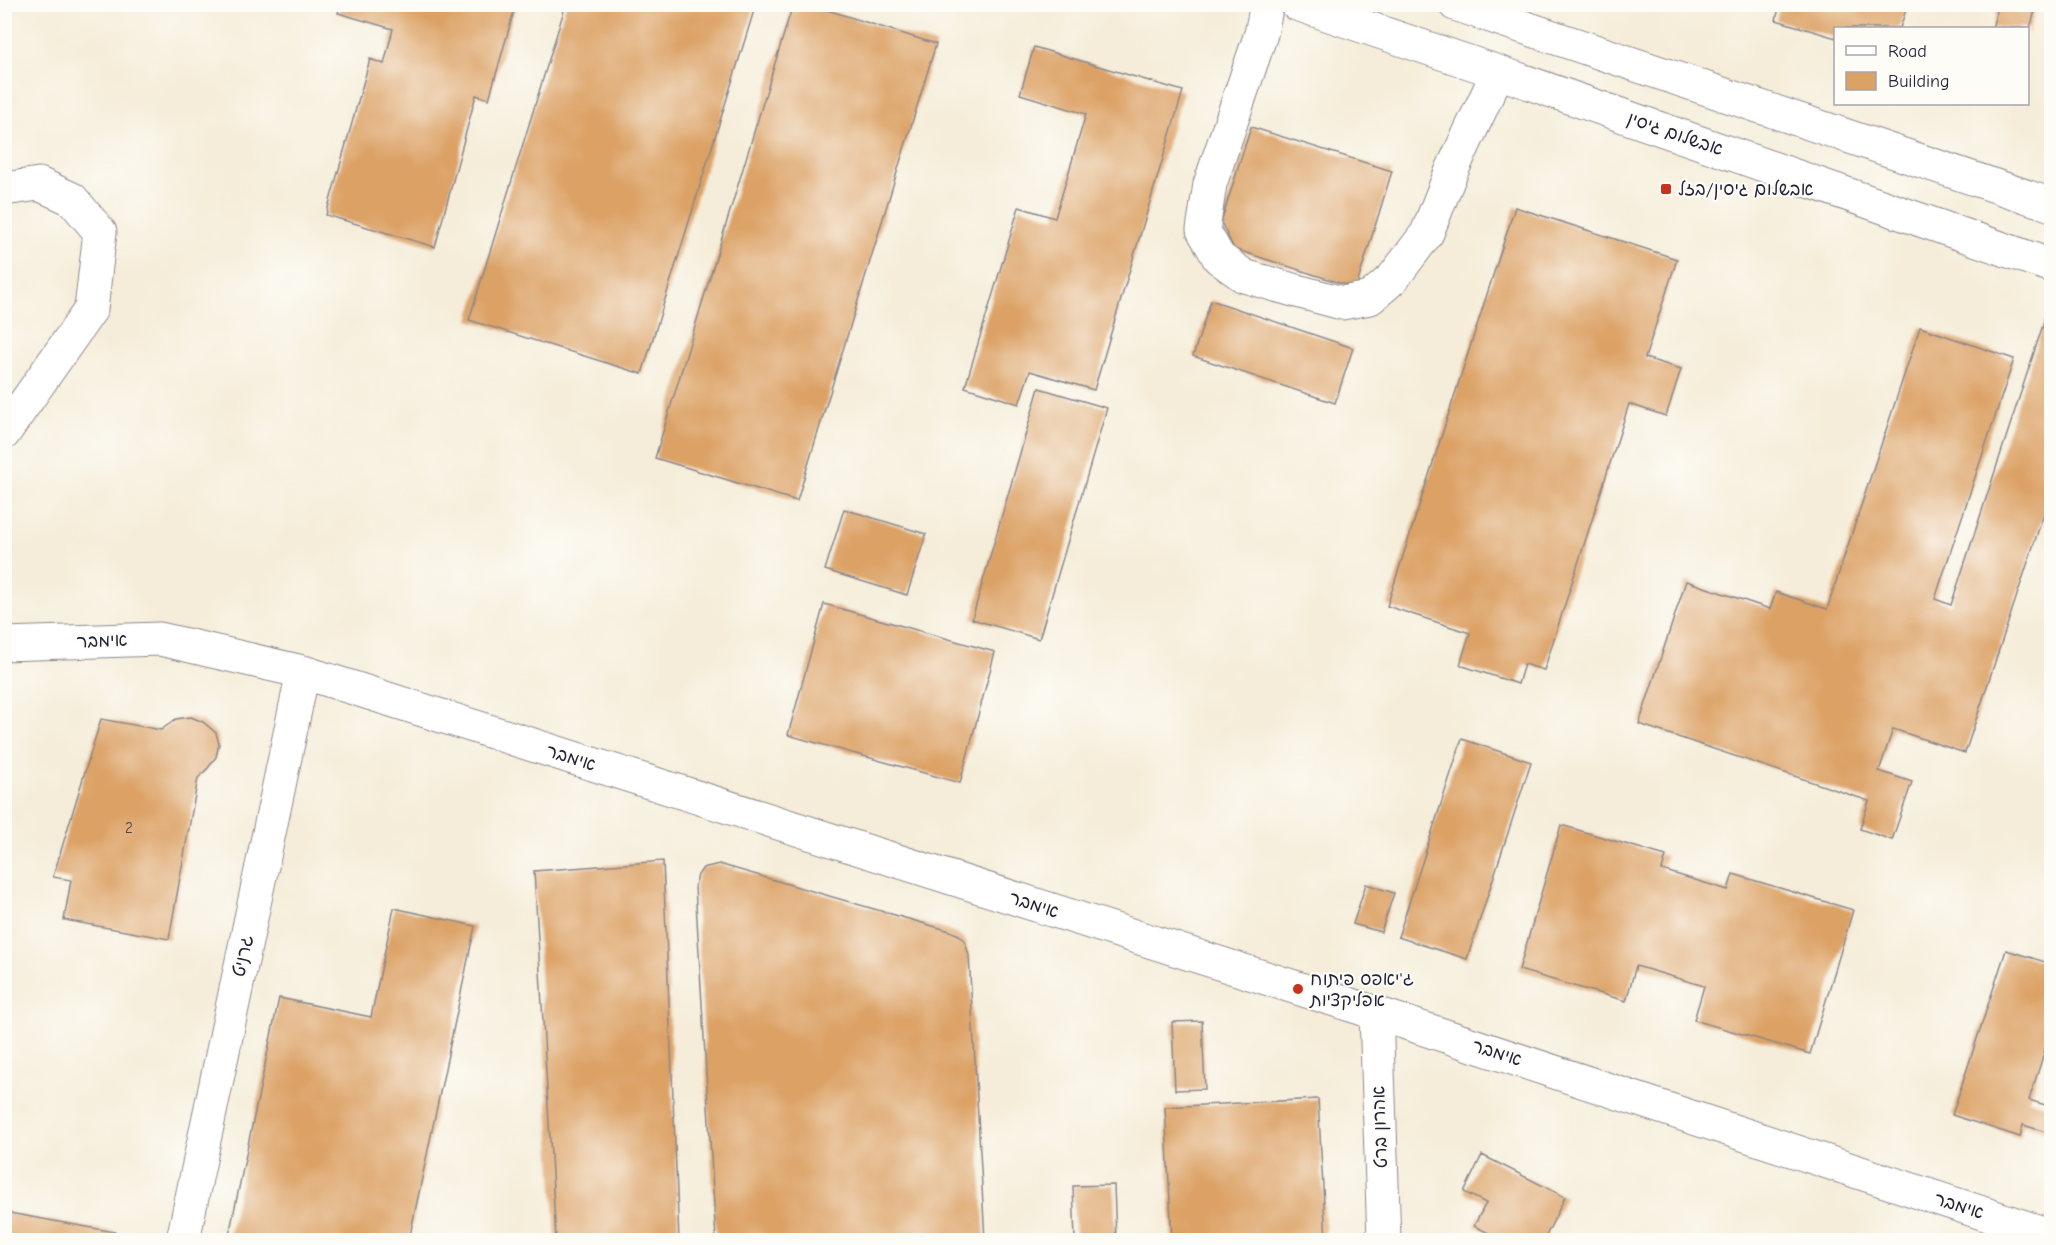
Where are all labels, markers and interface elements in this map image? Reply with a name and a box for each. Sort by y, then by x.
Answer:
legend [1834,27,2029,105]
text: Road [1888,41,1927,62]
text: Building [1888,71,1950,92]
street label: אבשלום גיסין [1624,108,1726,160]
place label: אבשלום גיסין/בזל [1678,179,1814,200]
marker: אבשלום גיסין/בזל [1659,182,1673,196]
street label: אימבר [76,630,128,652]
street label: אימבר [544,740,599,776]
house number: 2 [125,819,133,837]
street label: אימבר [1007,887,1062,923]
street label: גרניט [228,933,258,979]
place label: ג'יאפס פיתוח אפליקציות [1309,969,1414,1011]
marker: ג'יאפס פיתוח אפליקציות [1291,982,1305,996]
street label: אימבר [1470,1035,1525,1071]
street label: אהרון ברט [1368,1085,1392,1169]
street label: אימבר [1932,1188,1987,1224]

